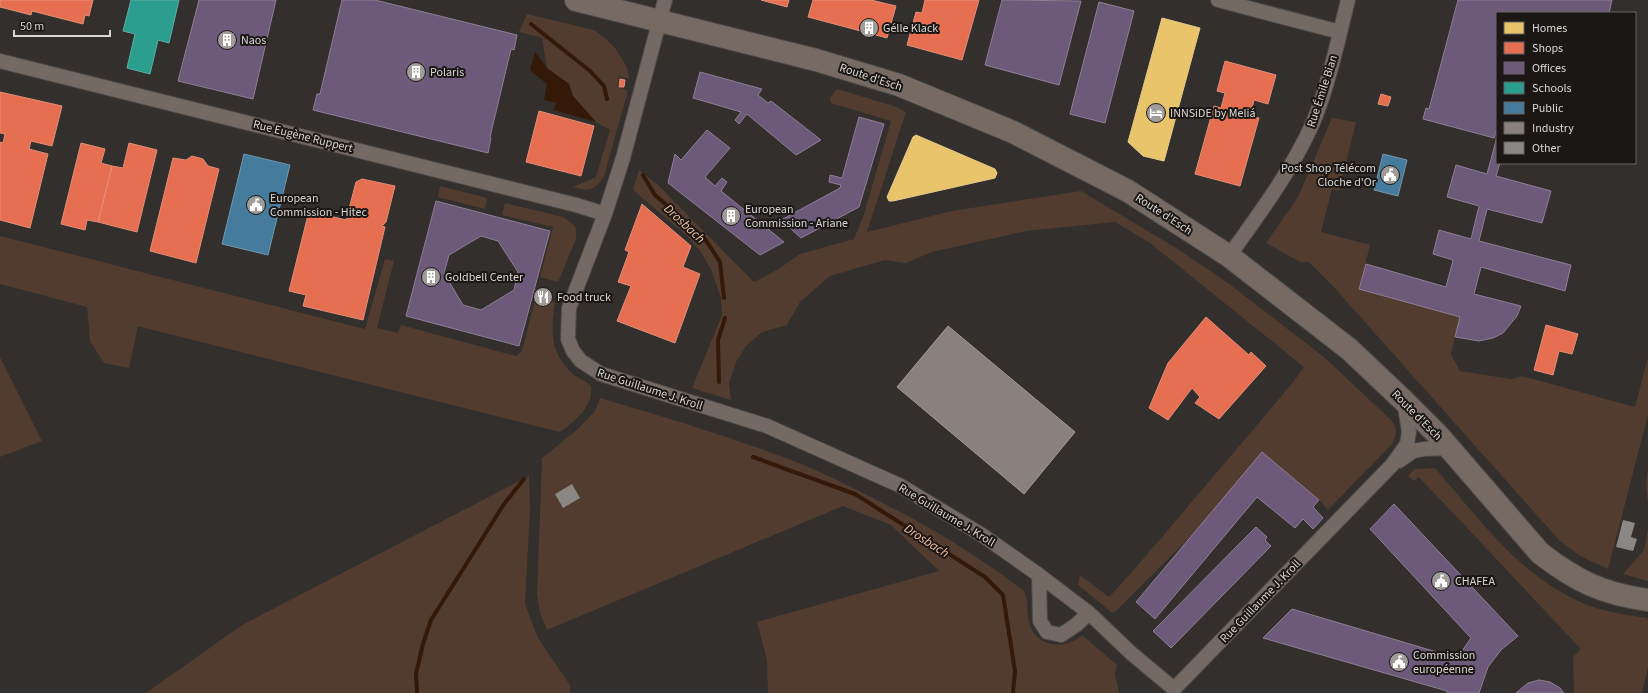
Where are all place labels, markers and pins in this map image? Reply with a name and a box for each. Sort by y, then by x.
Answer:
building icon: Gélle Klack [858,17,880,39]
place label: Gélle Klack [883,20,938,37]
building icon: Naos [216,29,238,51]
place label: Naos [241,32,266,49]
building icon: Polaris [405,61,427,83]
place label: Polaris [430,64,464,81]
hotel icon: INNSiDE by Meliá [1145,102,1167,124]
place label: INNSiDE by Meliá [1170,105,1255,122]
place label: Post Shop Télécom Cloche d'Or [1281,160,1377,191]
public building icon: Post Shop Télécom Cloche d'Or [1379,164,1401,186]
place label: European Commission - Hitec [270,190,367,221]
public building icon: European Commission - Hitec [245,194,267,216]
place label: European Commission - Ariane [745,201,848,232]
building icon: European Commission - Ariane [720,205,742,227]
building icon: Goldbell Center [420,266,442,288]
place label: Goldbell Center [445,269,524,286]
restaurant icon: Food truck [532,286,554,308]
place label: Food truck [557,289,611,306]
public building icon: CHAFEA [1430,570,1452,592]
place label: CHAFEA [1455,573,1495,590]
place label: Commission européenne [1413,647,1475,678]
public building icon: Commission européenne [1388,651,1410,673]

